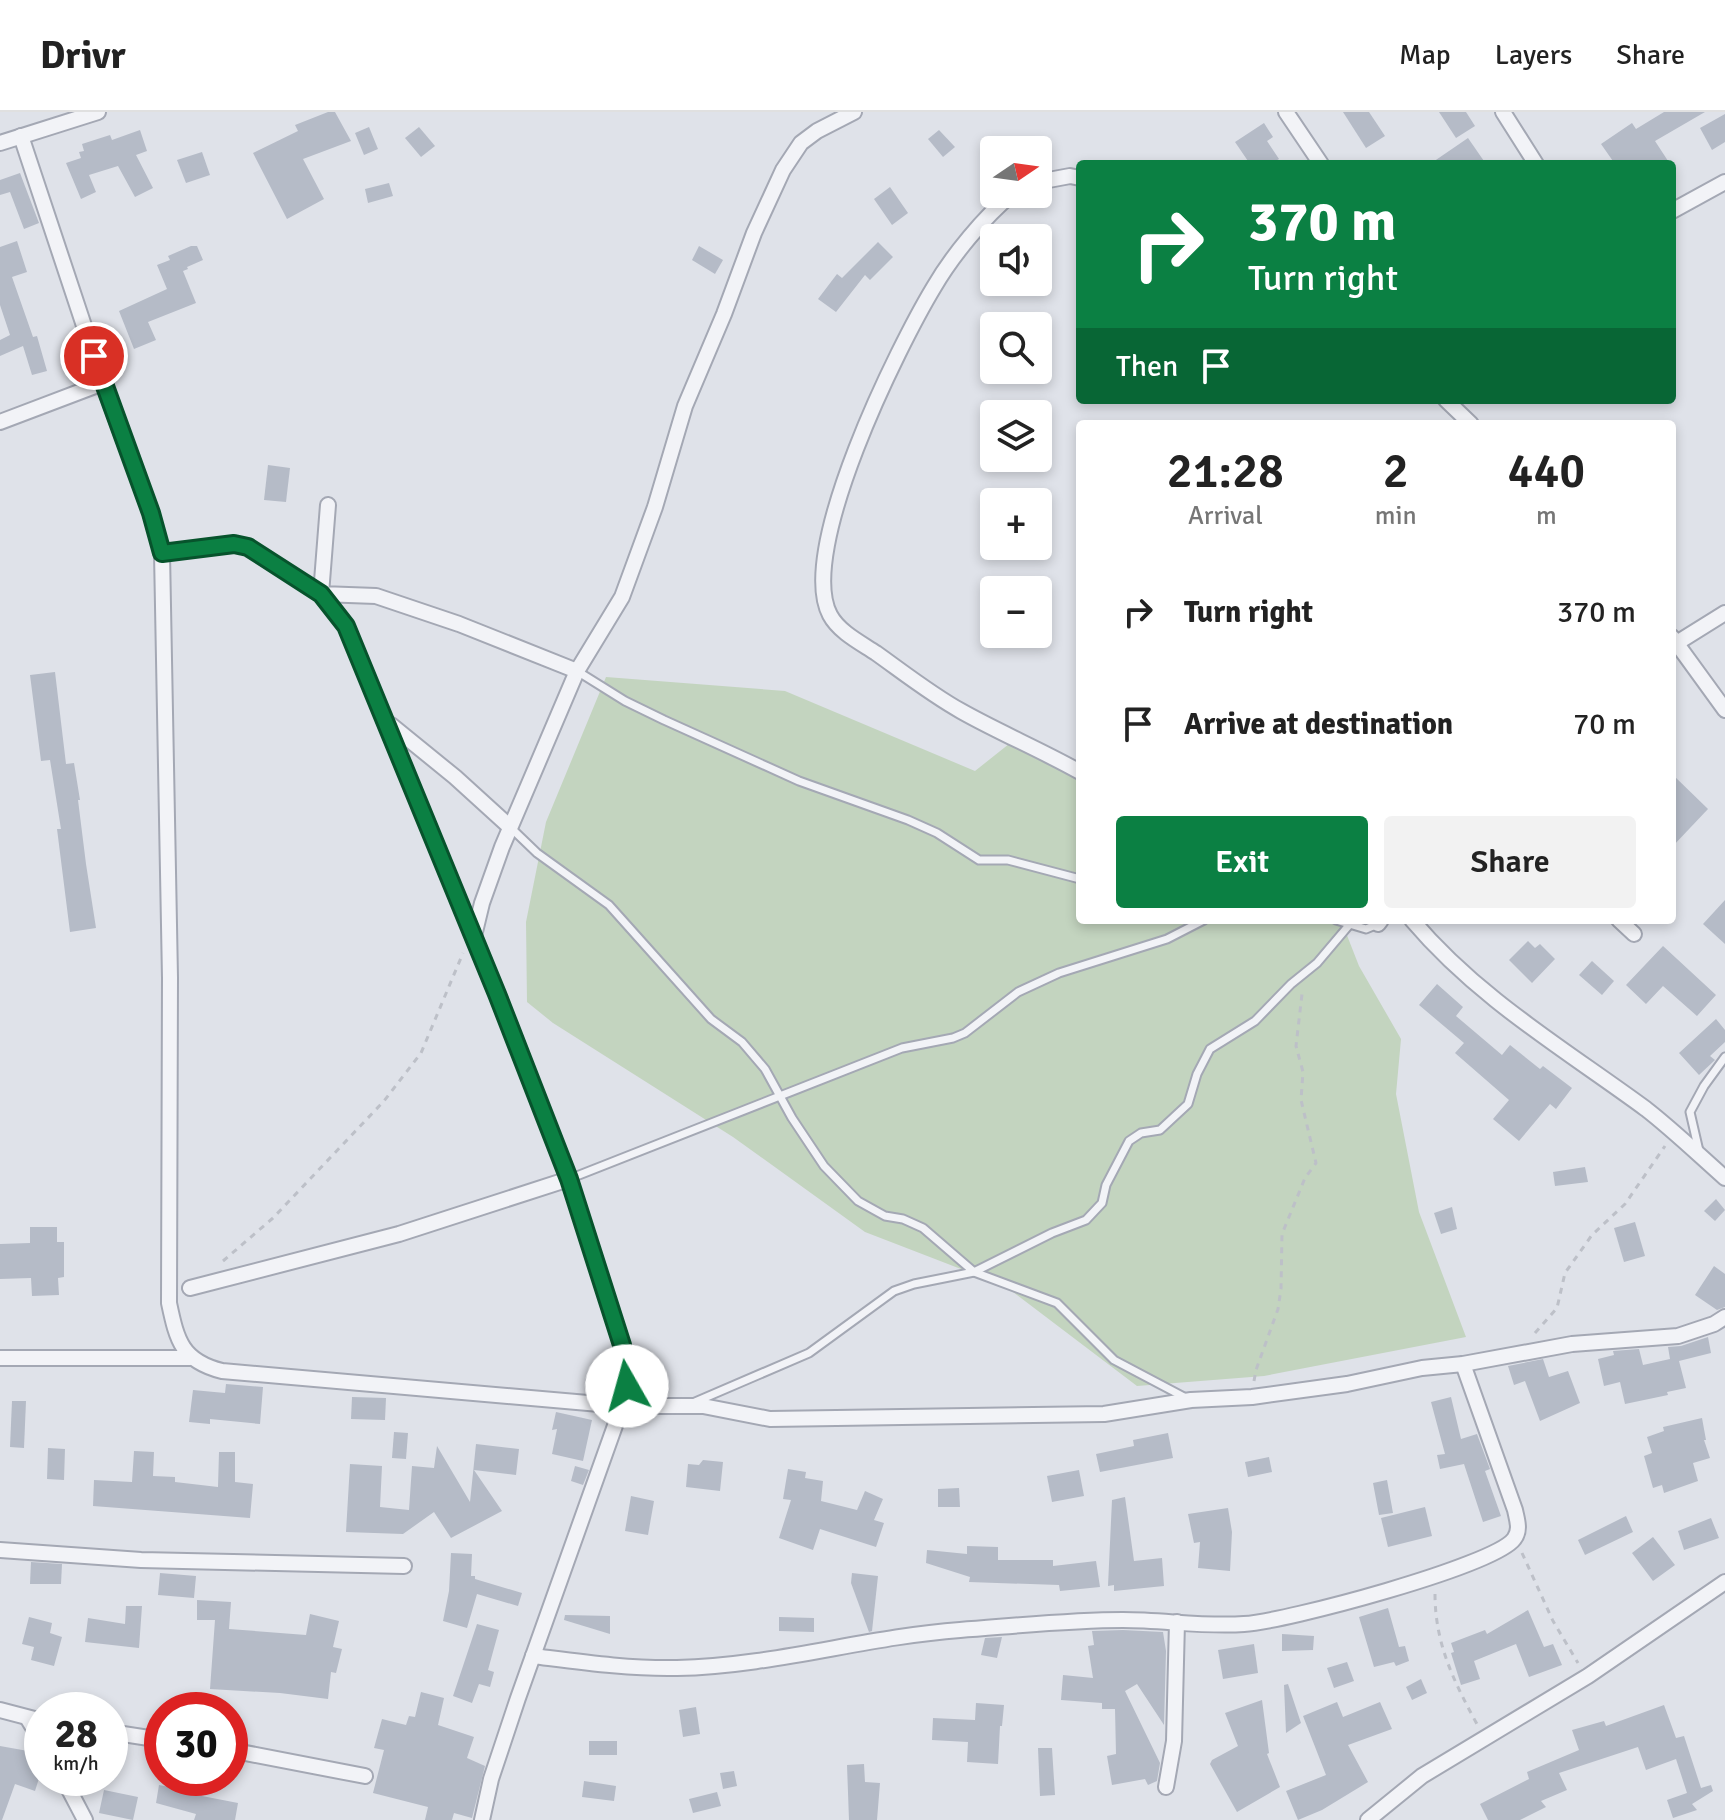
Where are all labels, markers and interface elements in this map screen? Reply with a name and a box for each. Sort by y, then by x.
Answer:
text: Drivr [40,32,126,79]
text: Map [1399,38,1451,72]
text: Layers [1495,38,1572,72]
text: Share [1616,38,1685,72]
north arrow [980,136,1052,208]
map controls [980,136,1052,648]
text: 370 m [1248,187,1396,256]
icon: right [1116,192,1220,296]
button: sound [980,224,1052,296]
text: Turn right [1248,256,1398,301]
button: search [980,312,1052,384]
pin [60,322,128,390]
icon: arrive [72,334,116,378]
icon: arrive [1194,344,1238,388]
text: Then [1116,348,1178,385]
button: layers [980,400,1052,472]
text: 21:28 [1167,442,1284,501]
text: 2 [1383,442,1409,501]
text: 440 [1507,442,1585,501]
button: + [980,488,1052,560]
text: Arrival [1188,500,1263,532]
text: min [1375,500,1417,532]
text: m [1536,500,1557,532]
button: − [980,576,1052,648]
icon: right [1116,590,1160,634]
text: Turn right [1184,594,1313,631]
text: 370 m [1557,594,1636,631]
icon: arrive [1116,702,1160,746]
text: Arrive at destination [1184,706,1453,743]
text: 70 m [1573,706,1636,743]
button: Exit [1116,816,1368,908]
button: Share [1384,816,1636,908]
position arrow [585,1344,669,1428]
speed limit sign: 30 [144,1692,248,1796]
text: 28 [54,1709,98,1759]
text: km/h [53,1751,99,1776]

